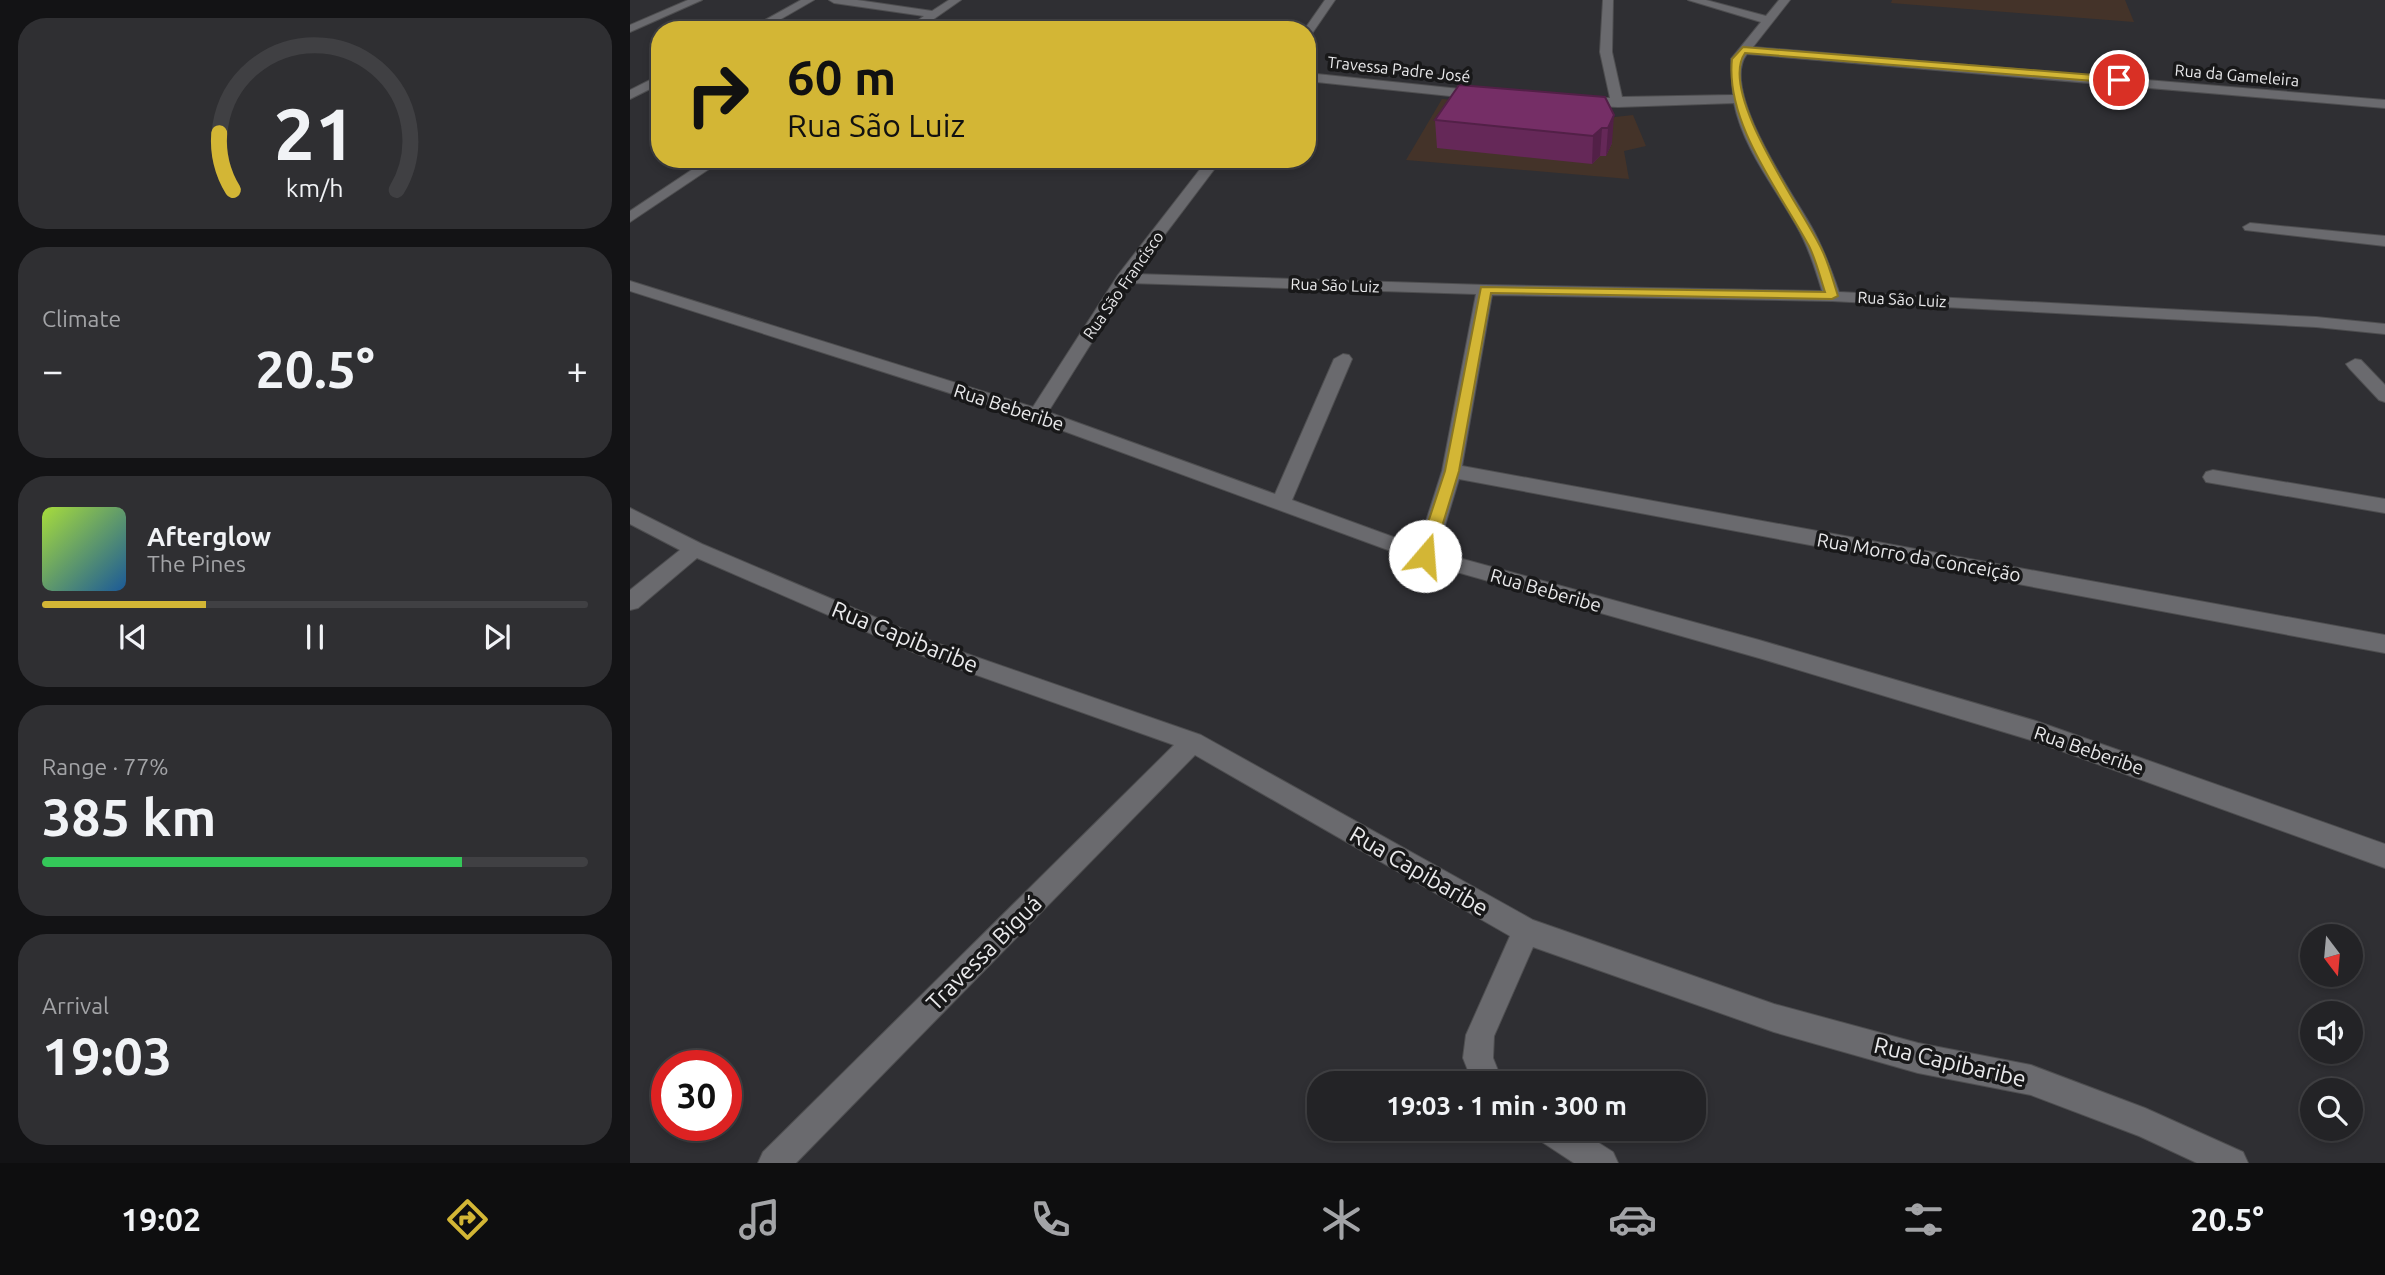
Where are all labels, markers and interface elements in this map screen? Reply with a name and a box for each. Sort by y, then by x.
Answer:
icon: right [672,49,763,140]
text: 60 m [787,49,896,104]
pin [2089,50,2149,110]
street label: Travessa Padre José [1327,53,1471,85]
icon: arrive [2100,61,2138,99]
street label: Rua da Gameleira [2174,61,2300,89]
text: 21 [274,92,356,174]
text: Rua São Luiz [787,107,965,143]
text: km/h [286,173,344,201]
street label: Rua São Francisco [1079,228,1167,342]
street label: Rua São Luiz [1290,274,1380,296]
street label: Rua São Luiz [1857,288,1947,310]
text: Climate [42,306,121,331]
text: 20.5° [255,340,375,398]
text: − [42,349,63,391]
text: + [567,349,588,391]
street label: Rua Beberibe [951,379,1067,435]
position arrow [1388,519,1462,593]
text: Afterglow [147,522,271,551]
street label: Rua Morro da Conceição [1815,528,2023,586]
text: The Pines [147,551,246,576]
street label: Rua Beberibe [1488,564,1604,616]
street label: Rua Capibaribe [829,596,982,677]
icon: previous [114,618,152,656]
icon: pause [296,618,334,656]
icon: next [478,618,516,656]
street label: Rua Beberibe [2031,721,2147,779]
text: Range · 77% [42,754,169,779]
text: 385 km [42,788,216,846]
street label: Rua Capibaribe [1346,821,1493,920]
street label: Travessa Biguá [921,890,1046,1015]
north arrow [2300,924,2362,987]
map controls [2300,924,2363,1141]
text: Arrival [42,993,109,1018]
button: sound [2300,1001,2363,1064]
text: 19:03 [42,1027,172,1085]
street label: Rua Capibaribe [1872,1032,2029,1091]
speed limit sign: 30 [651,1050,742,1141]
button: search [2300,1078,2363,1141]
text: 19:03 · 1 min · 300 m [1386,1091,1627,1120]
icon: directions [443,1195,492,1244]
icon: music [735,1195,784,1244]
icon: phone [1026,1195,1075,1244]
icon: climate [1317,1195,1366,1244]
icon: car [1608,1195,1657,1244]
icon: filters [1899,1195,1948,1244]
text: 19:02 [121,1201,201,1237]
text: 20.5° [2190,1201,2264,1237]

